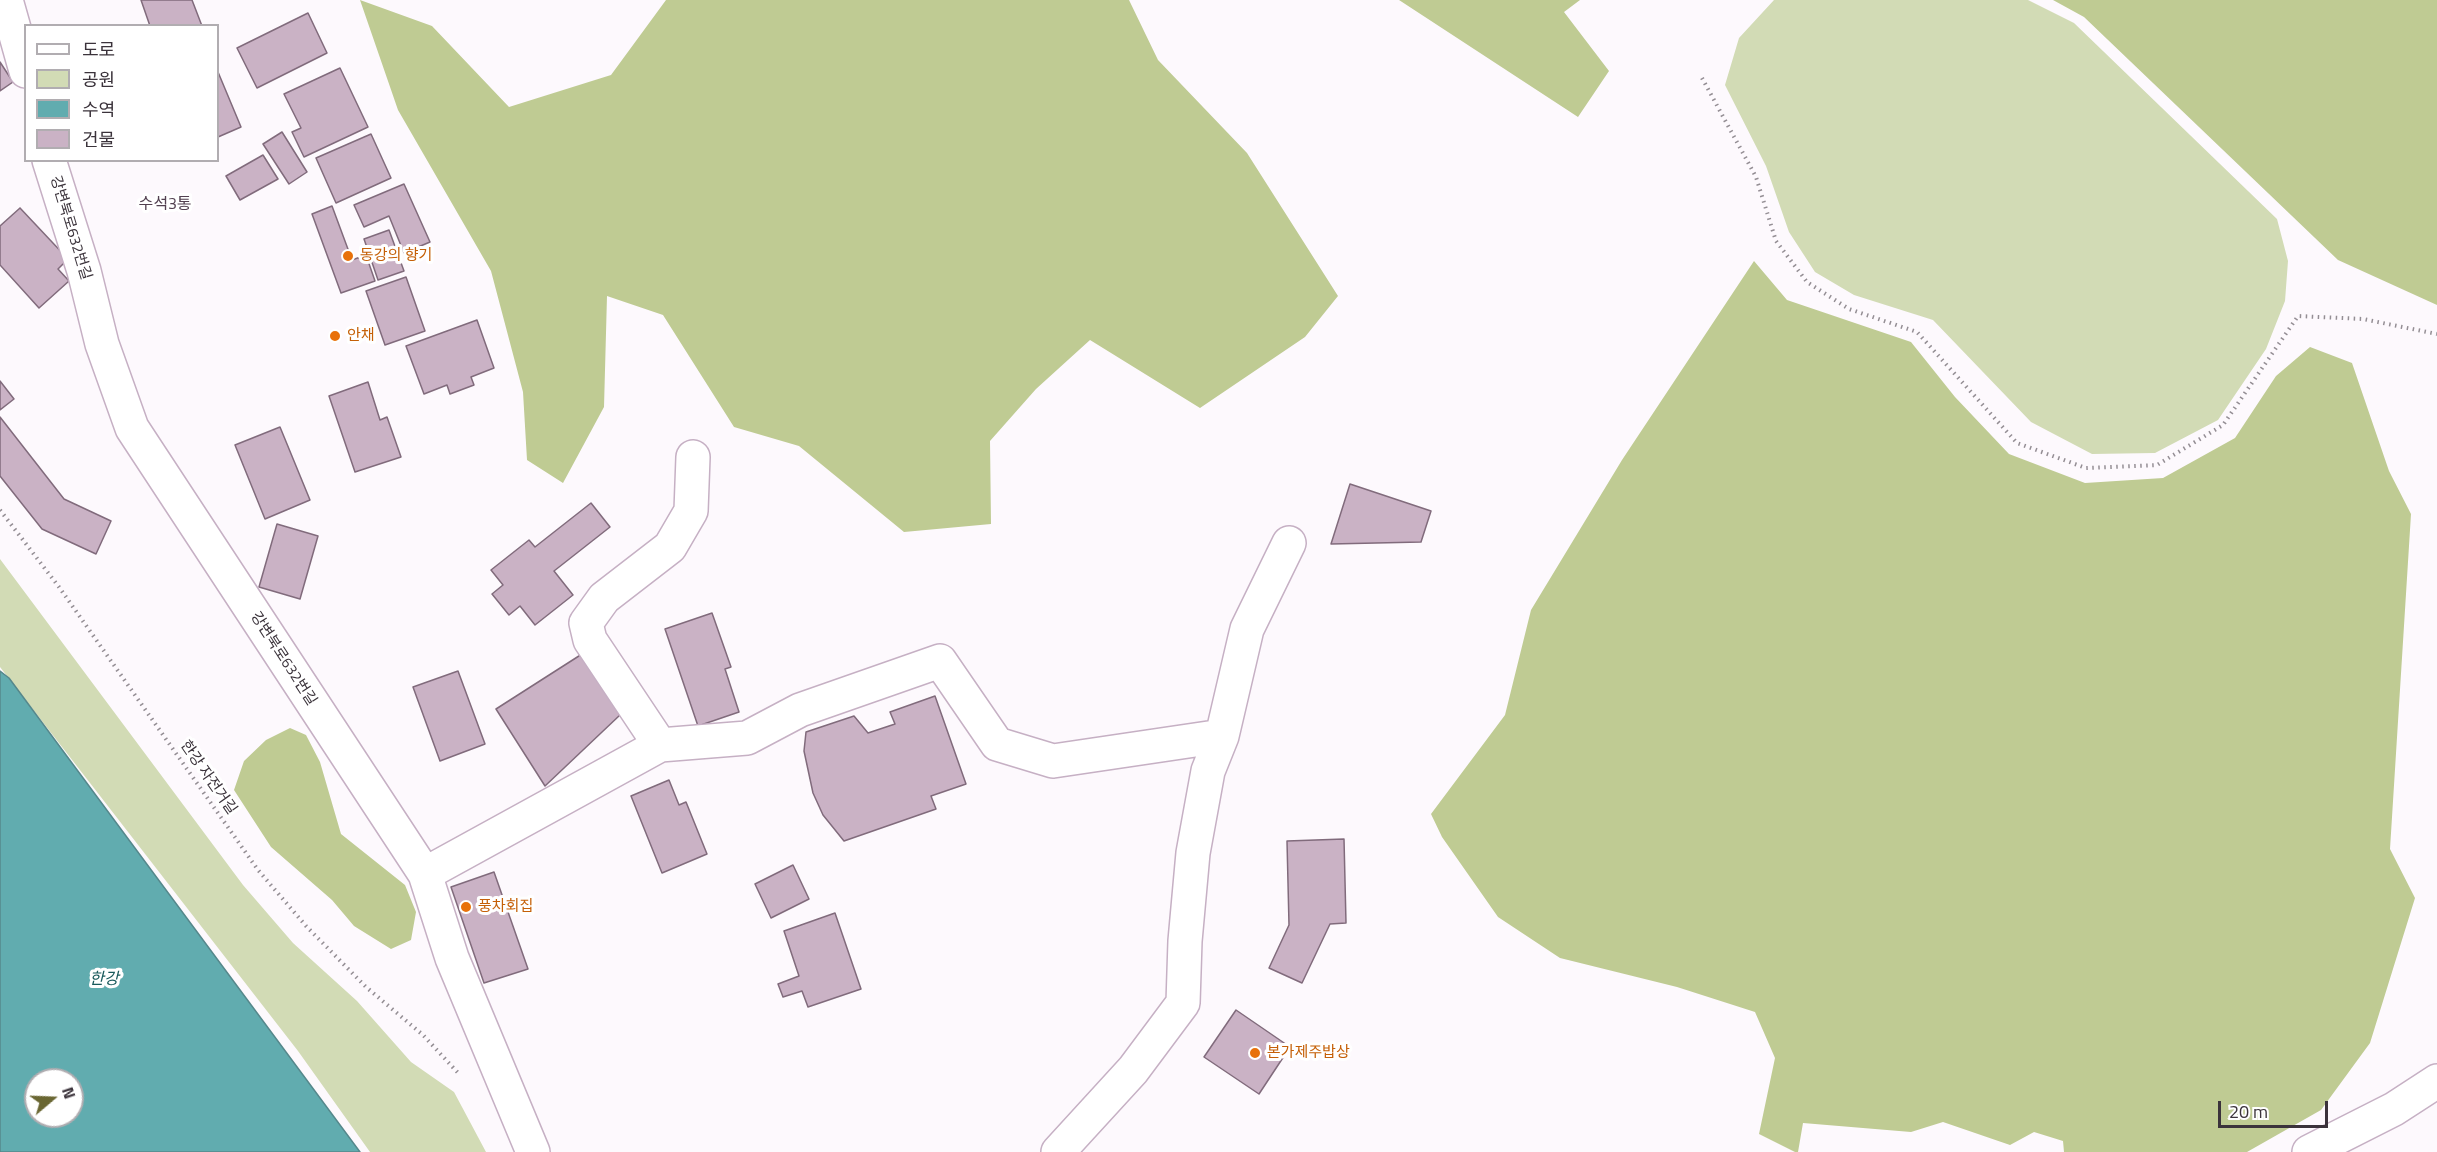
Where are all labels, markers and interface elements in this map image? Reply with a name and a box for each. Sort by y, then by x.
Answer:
legend [24,24,219,162]
text: 도로 [82,36,115,63]
text: 공원 [82,66,115,93]
text: 수역 [82,96,115,123]
text: 건물 [82,126,115,153]
street label: 강변북로632번길 [46,174,94,282]
district label: 수석3통 [138,195,192,215]
place label: 동강의 향기 [360,247,432,265]
marker: 동강의 향기 [341,249,355,263]
place label: 안채 [347,327,375,345]
marker: 안채 [328,329,342,343]
street label: 강변북로632번길 [246,609,320,709]
street label: 한강 자전거길 [176,738,240,818]
place label: 풍차회집 [478,898,533,916]
marker: 풍차회집 [459,900,473,914]
water label: 한강 [89,970,119,990]
place label: 본가제주밥상 [1267,1044,1350,1062]
marker: 본가제주밥상 [1248,1046,1262,1060]
north arrow [24,1068,84,1128]
text: N [56,1084,82,1102]
scale bar [2221,1089,2330,1127]
text: 20 m [2229,1098,2268,1125]

